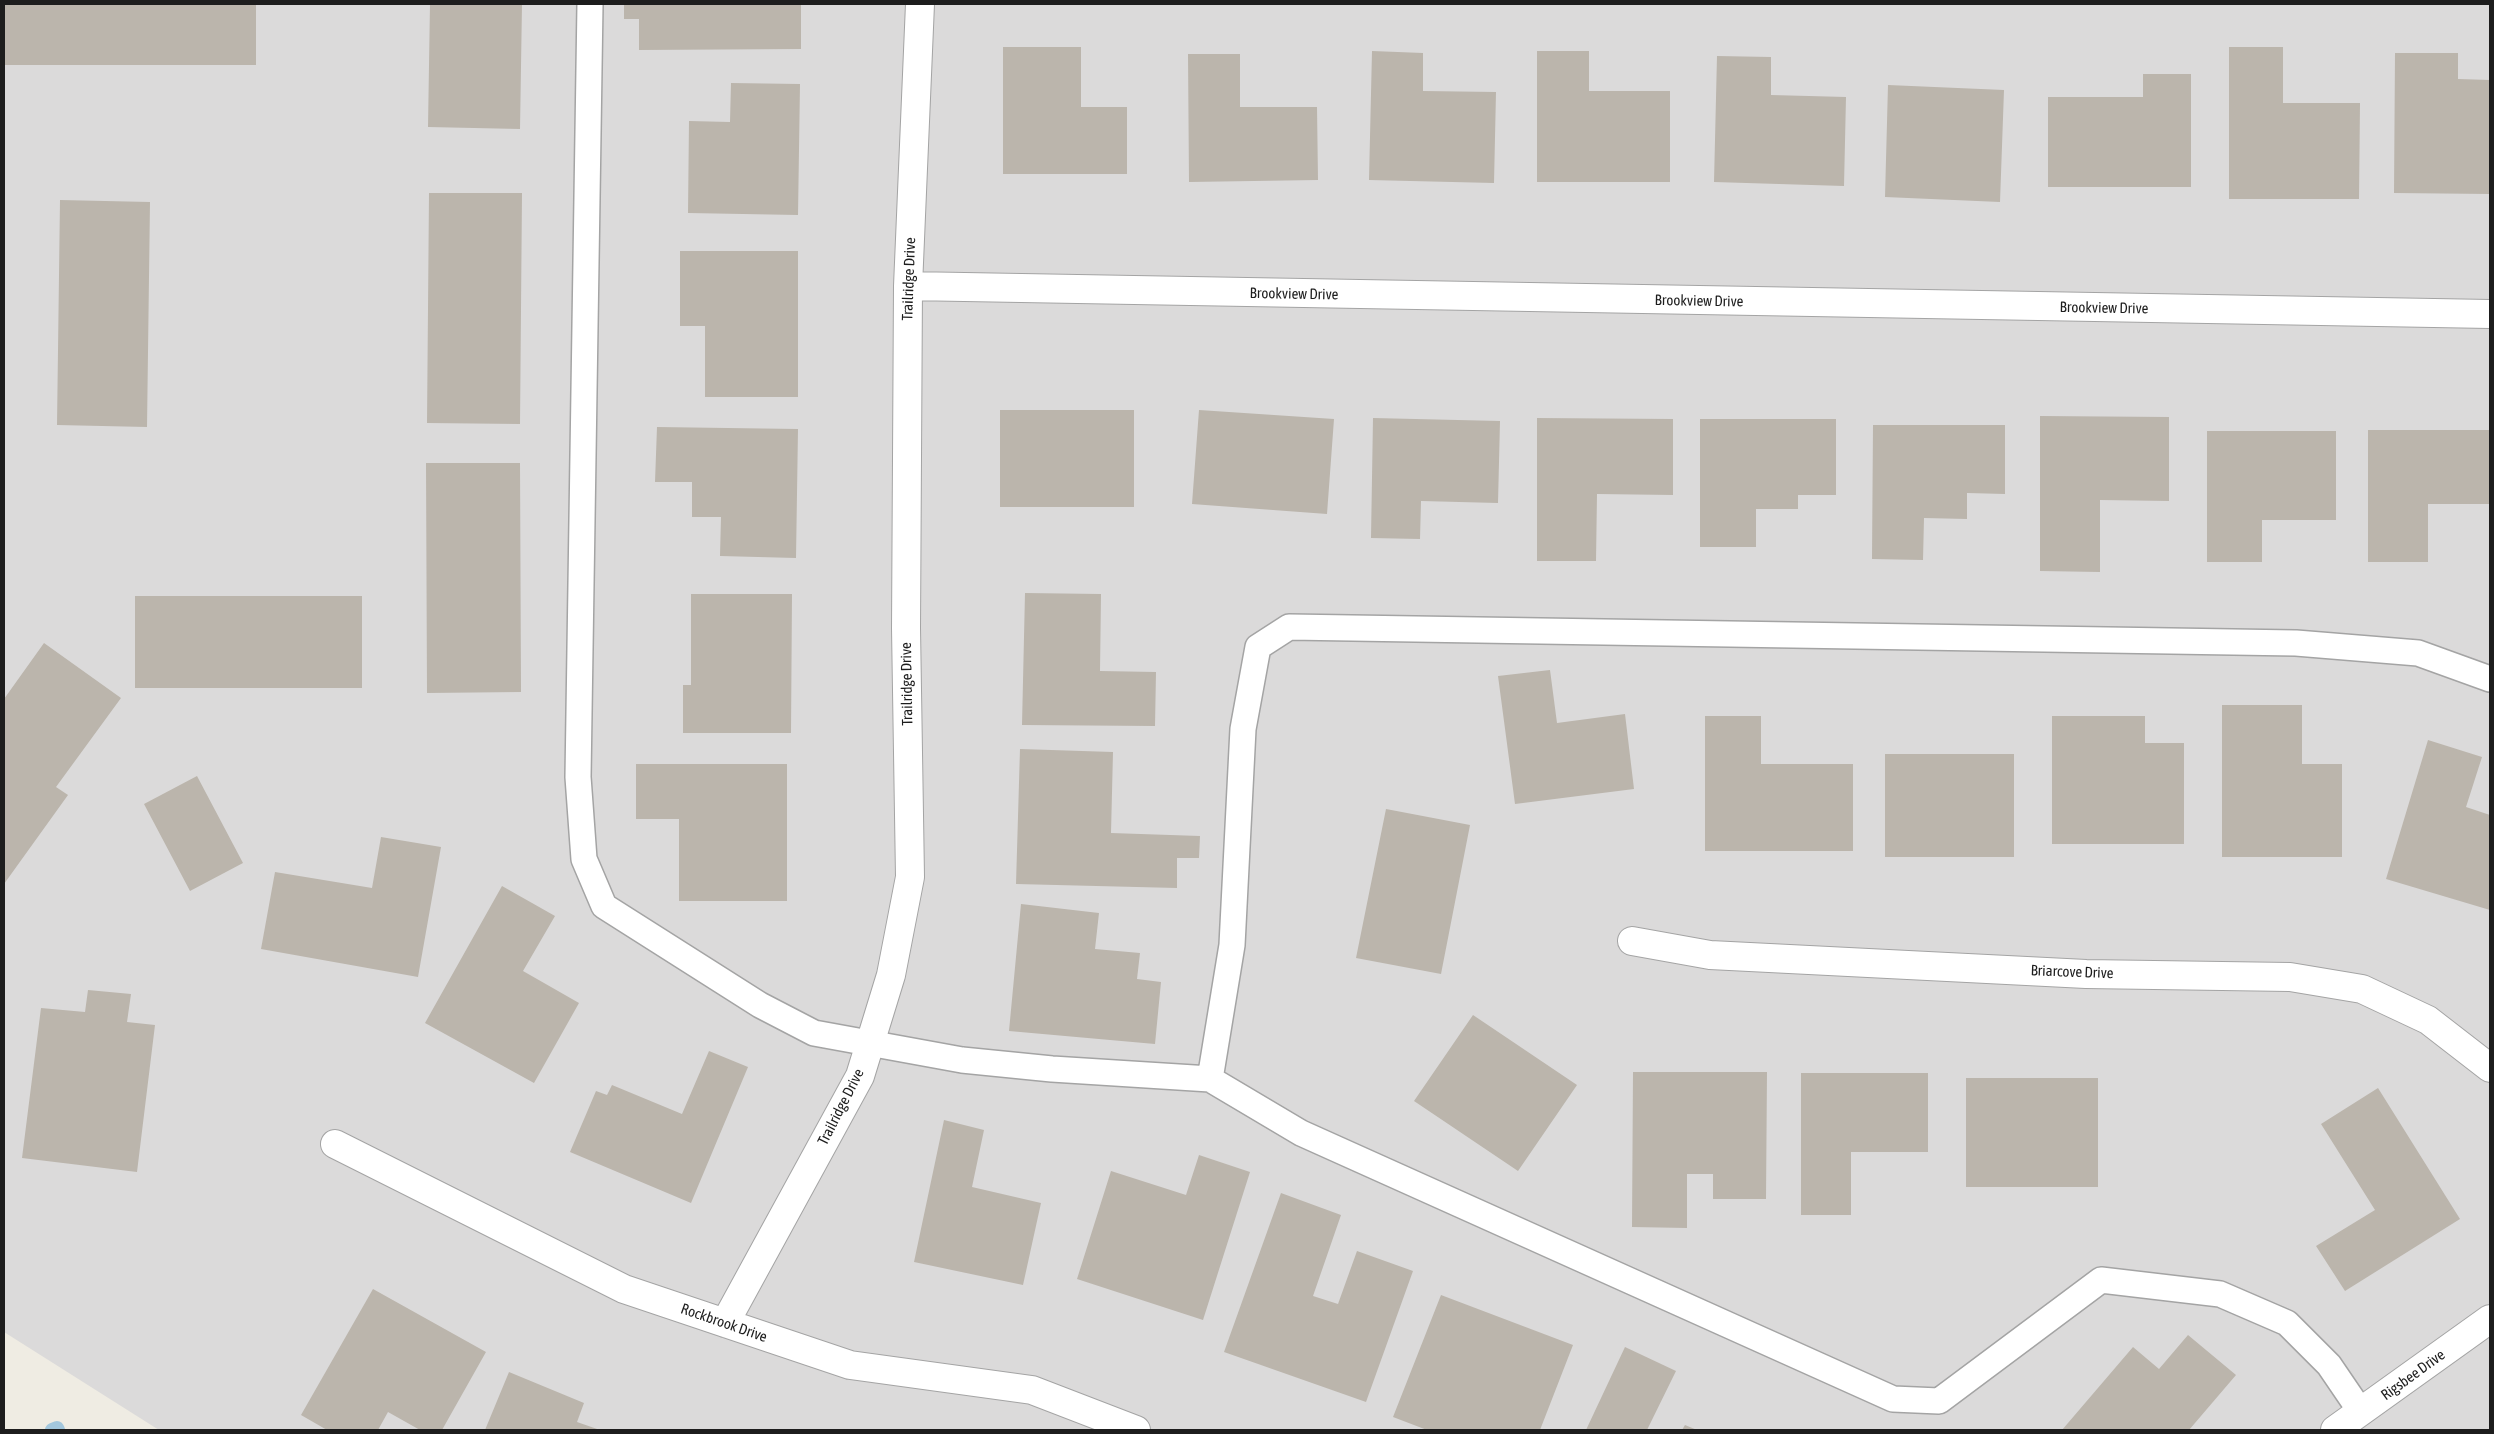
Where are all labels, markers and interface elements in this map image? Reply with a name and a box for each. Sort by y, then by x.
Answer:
street label: Trailridge Drive [899,237,919,321]
street label: Brookview Drive [1250,284,1338,304]
street label: Brookview Drive [1655,291,1743,311]
street label: Brookview Drive [2060,298,2148,318]
street label: Trailridge Drive [897,642,917,726]
street label: Briarcove Drive [2030,962,2114,982]
street label: Trailridge Drive [814,1066,868,1148]
street label: Rockbrook Drive [678,1300,770,1346]
street label: Rigsbee Drive [2378,1346,2448,1404]

